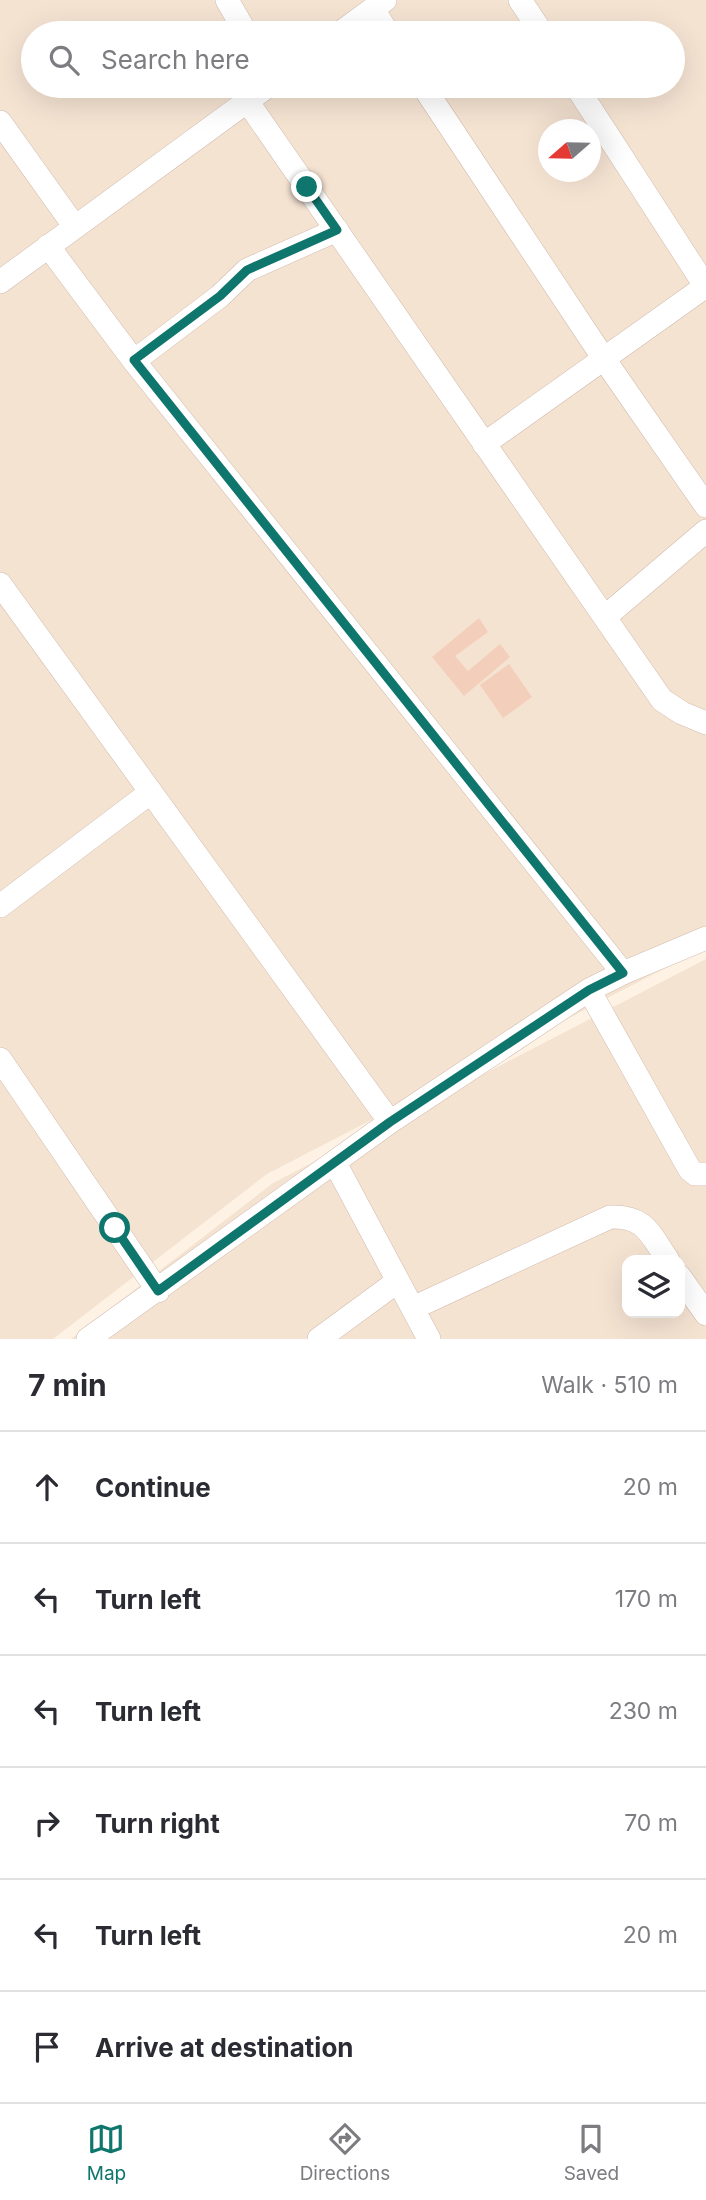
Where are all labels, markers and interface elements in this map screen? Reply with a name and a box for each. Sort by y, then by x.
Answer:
search box [21,21,685,98]
icon: search [45,41,83,79]
text: Search here [101,44,250,75]
north arrow [538,119,601,182]
route end [291,171,322,202]
route start [99,1212,130,1243]
map controls [622,1255,685,1318]
button: layers [622,1255,685,1318]
text: 7 min [28,1367,107,1403]
text: Walk · 510 m [541,1371,678,1399]
icon: ahead [28,1468,66,1506]
text: Continue [95,1472,211,1503]
text: 20 m [623,1473,678,1501]
icon: left [28,1580,66,1618]
text: Turn left [95,1584,201,1615]
text: 170 m [615,1585,678,1613]
icon: left [28,1692,66,1730]
text: Turn left [95,1696,201,1727]
text: 230 m [609,1697,678,1725]
icon: right [28,1804,66,1842]
text: Turn right [95,1808,220,1839]
text: 70 m [624,1809,678,1837]
icon: left [28,1916,66,1954]
text: Turn left [95,1920,201,1951]
text: 20 m [623,1921,678,1949]
icon: arrive [28,2028,66,2066]
text: Arrive at destination [95,2032,354,2063]
tab: Map [87,2120,126,2185]
tab: Directions [300,2120,390,2185]
tab: Saved [564,2120,619,2185]

